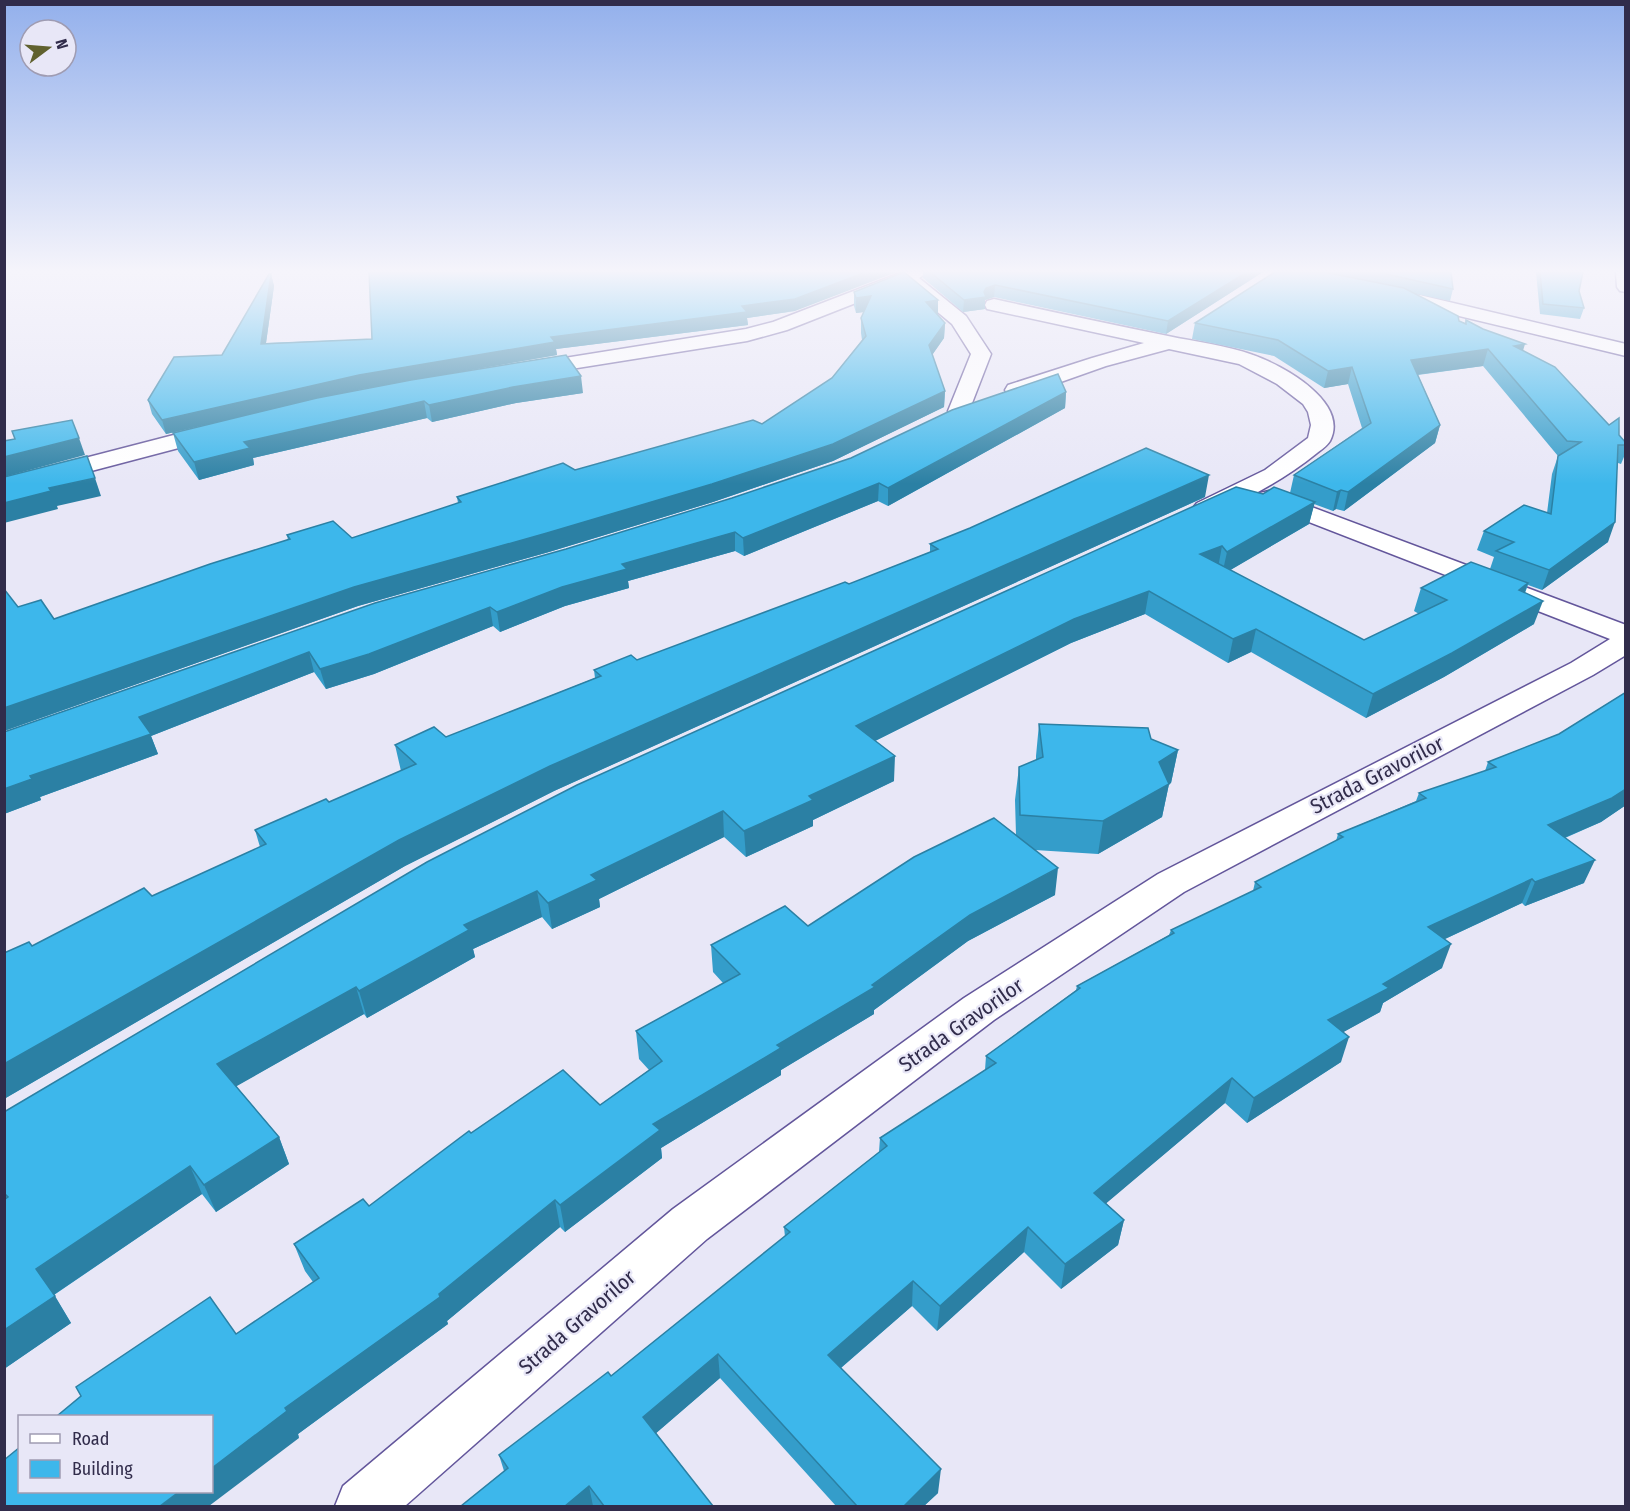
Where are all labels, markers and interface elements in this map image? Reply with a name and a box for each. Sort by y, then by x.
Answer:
north arrow [18,18,78,78]
text: N [51,37,72,51]
street label: Strada Gravorilor [1306,730,1449,820]
street label: Strada Gravorilor [894,972,1029,1078]
street label: Strada Gravorilor [513,1264,641,1380]
legend [18,1415,213,1493]
text: Road [72,1428,109,1450]
text: Building [72,1458,133,1480]

